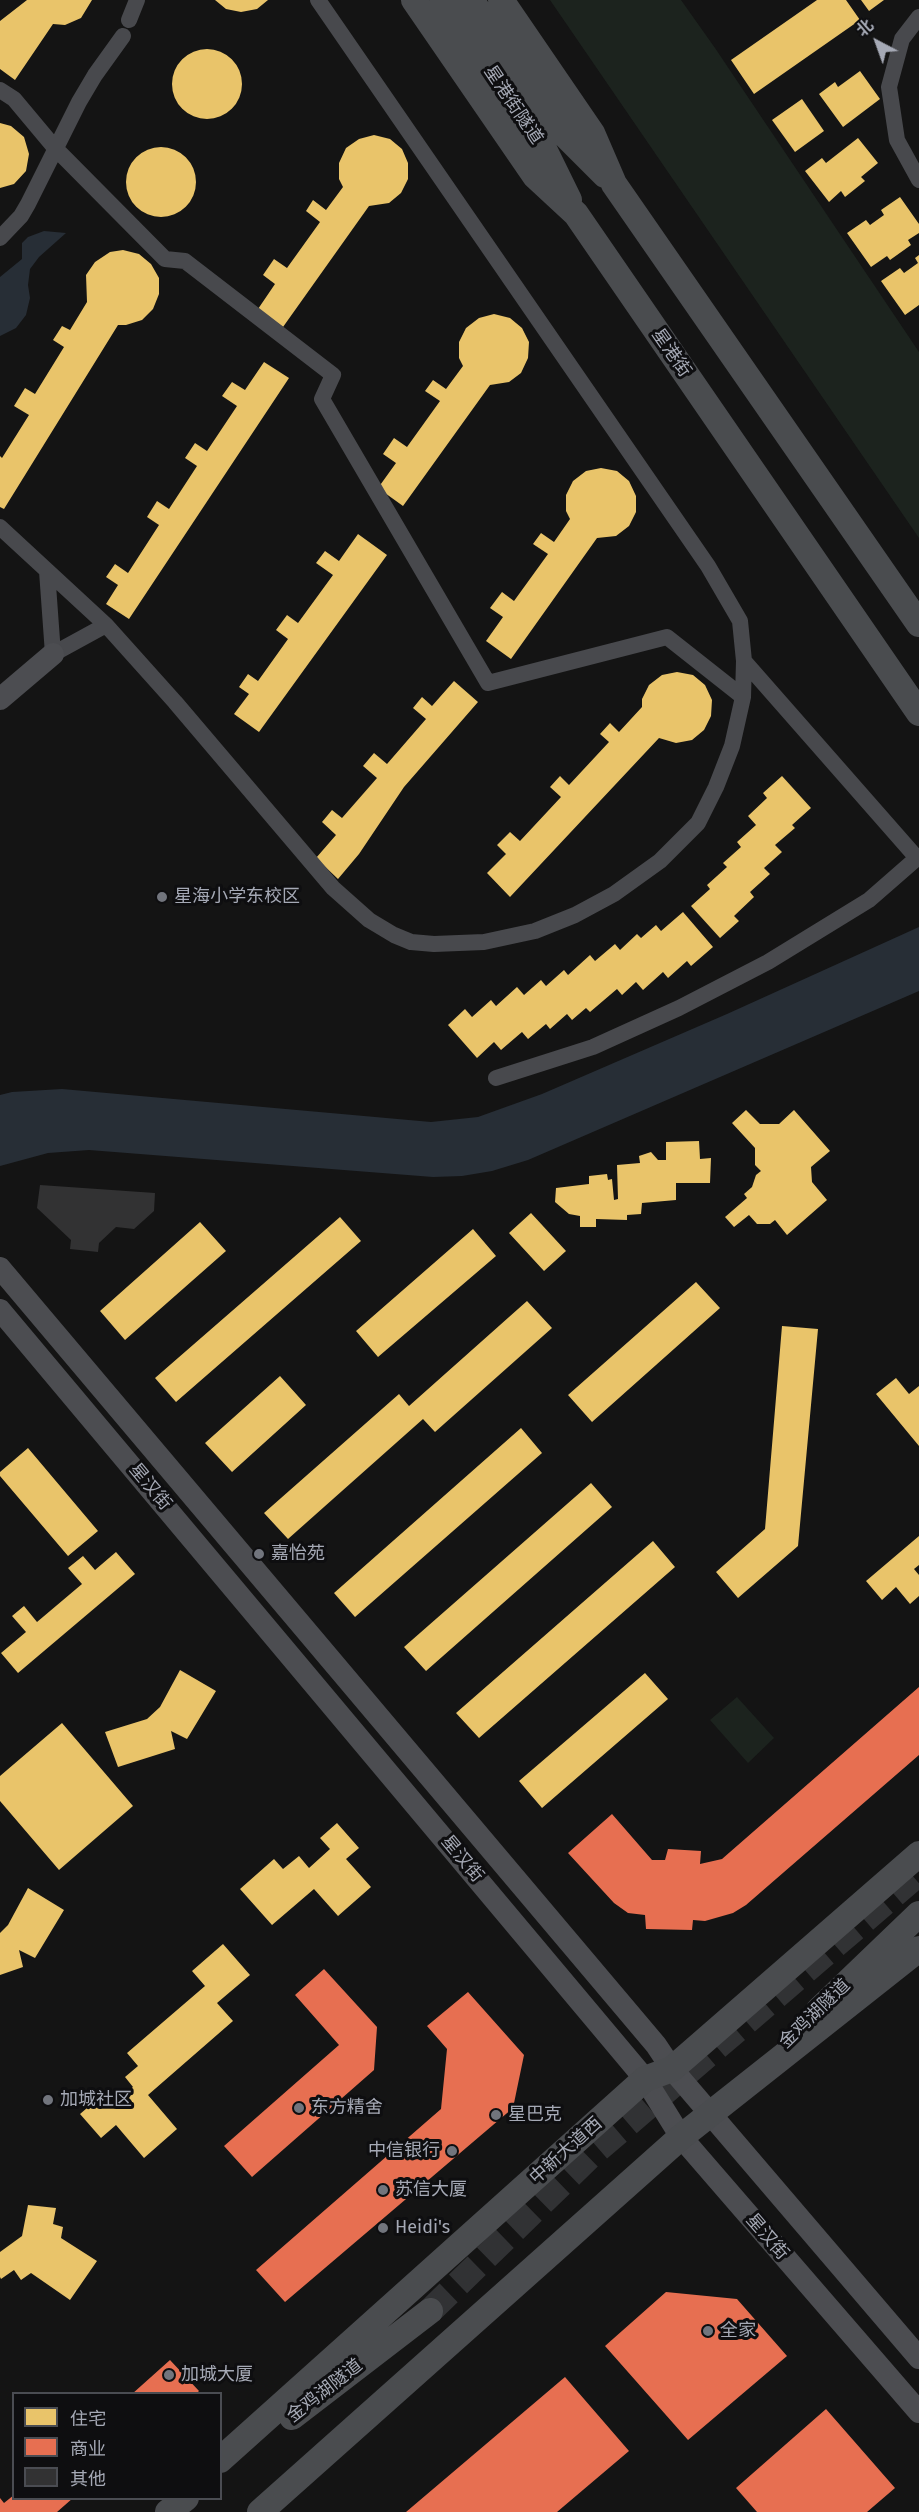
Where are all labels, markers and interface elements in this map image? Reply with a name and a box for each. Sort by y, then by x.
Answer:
north arrow [847,12,907,72]
text: 北 [853,16,877,40]
street label: 星港街隧道 [479,62,547,148]
street label: 星港街 [647,325,695,381]
place label: 星海小学东校区 [174,886,300,908]
marker: 星海小学东校区 [155,890,169,904]
street label: 星汉街 [124,1459,176,1515]
place label: 嘉怡苑 [271,1543,325,1565]
marker: 嘉怡苑 [252,1547,266,1561]
street label: 星汉街 [436,1831,488,1887]
street label: 金鸡湖隧道 [775,1975,855,2053]
place label: 加城社区 [60,2089,132,2111]
marker: 加城社区 [41,2093,55,2107]
place label: 东方精舍 [311,2097,383,2119]
marker: 东方精舍 [292,2101,306,2115]
place label: 星巴克 [508,2104,562,2126]
marker: 星巴克 [489,2108,503,2122]
street label: 中新大道西 [525,2113,607,2189]
place label: 中信银行 [368,2140,440,2162]
marker: 中信银行 [445,2144,459,2158]
place label: 苏信大厦 [395,2179,467,2201]
marker: 苏信大厦 [376,2183,390,2197]
street label: 星汉街 [741,2210,793,2264]
place label: Heidi's [395,2217,450,2239]
marker: Heidi's [376,2221,390,2235]
place label: 全家 [720,2320,756,2342]
marker: 全家 [701,2324,715,2338]
street label: 金鸡湖隧道 [283,2355,367,2427]
place label: 加城大厦 [181,2364,253,2386]
marker: 加城大厦 [162,2368,176,2382]
legend [12,2392,222,2500]
text: 住宅 [70,2408,106,2430]
text: 商业 [70,2438,106,2460]
text: 其他 [70,2468,106,2490]

